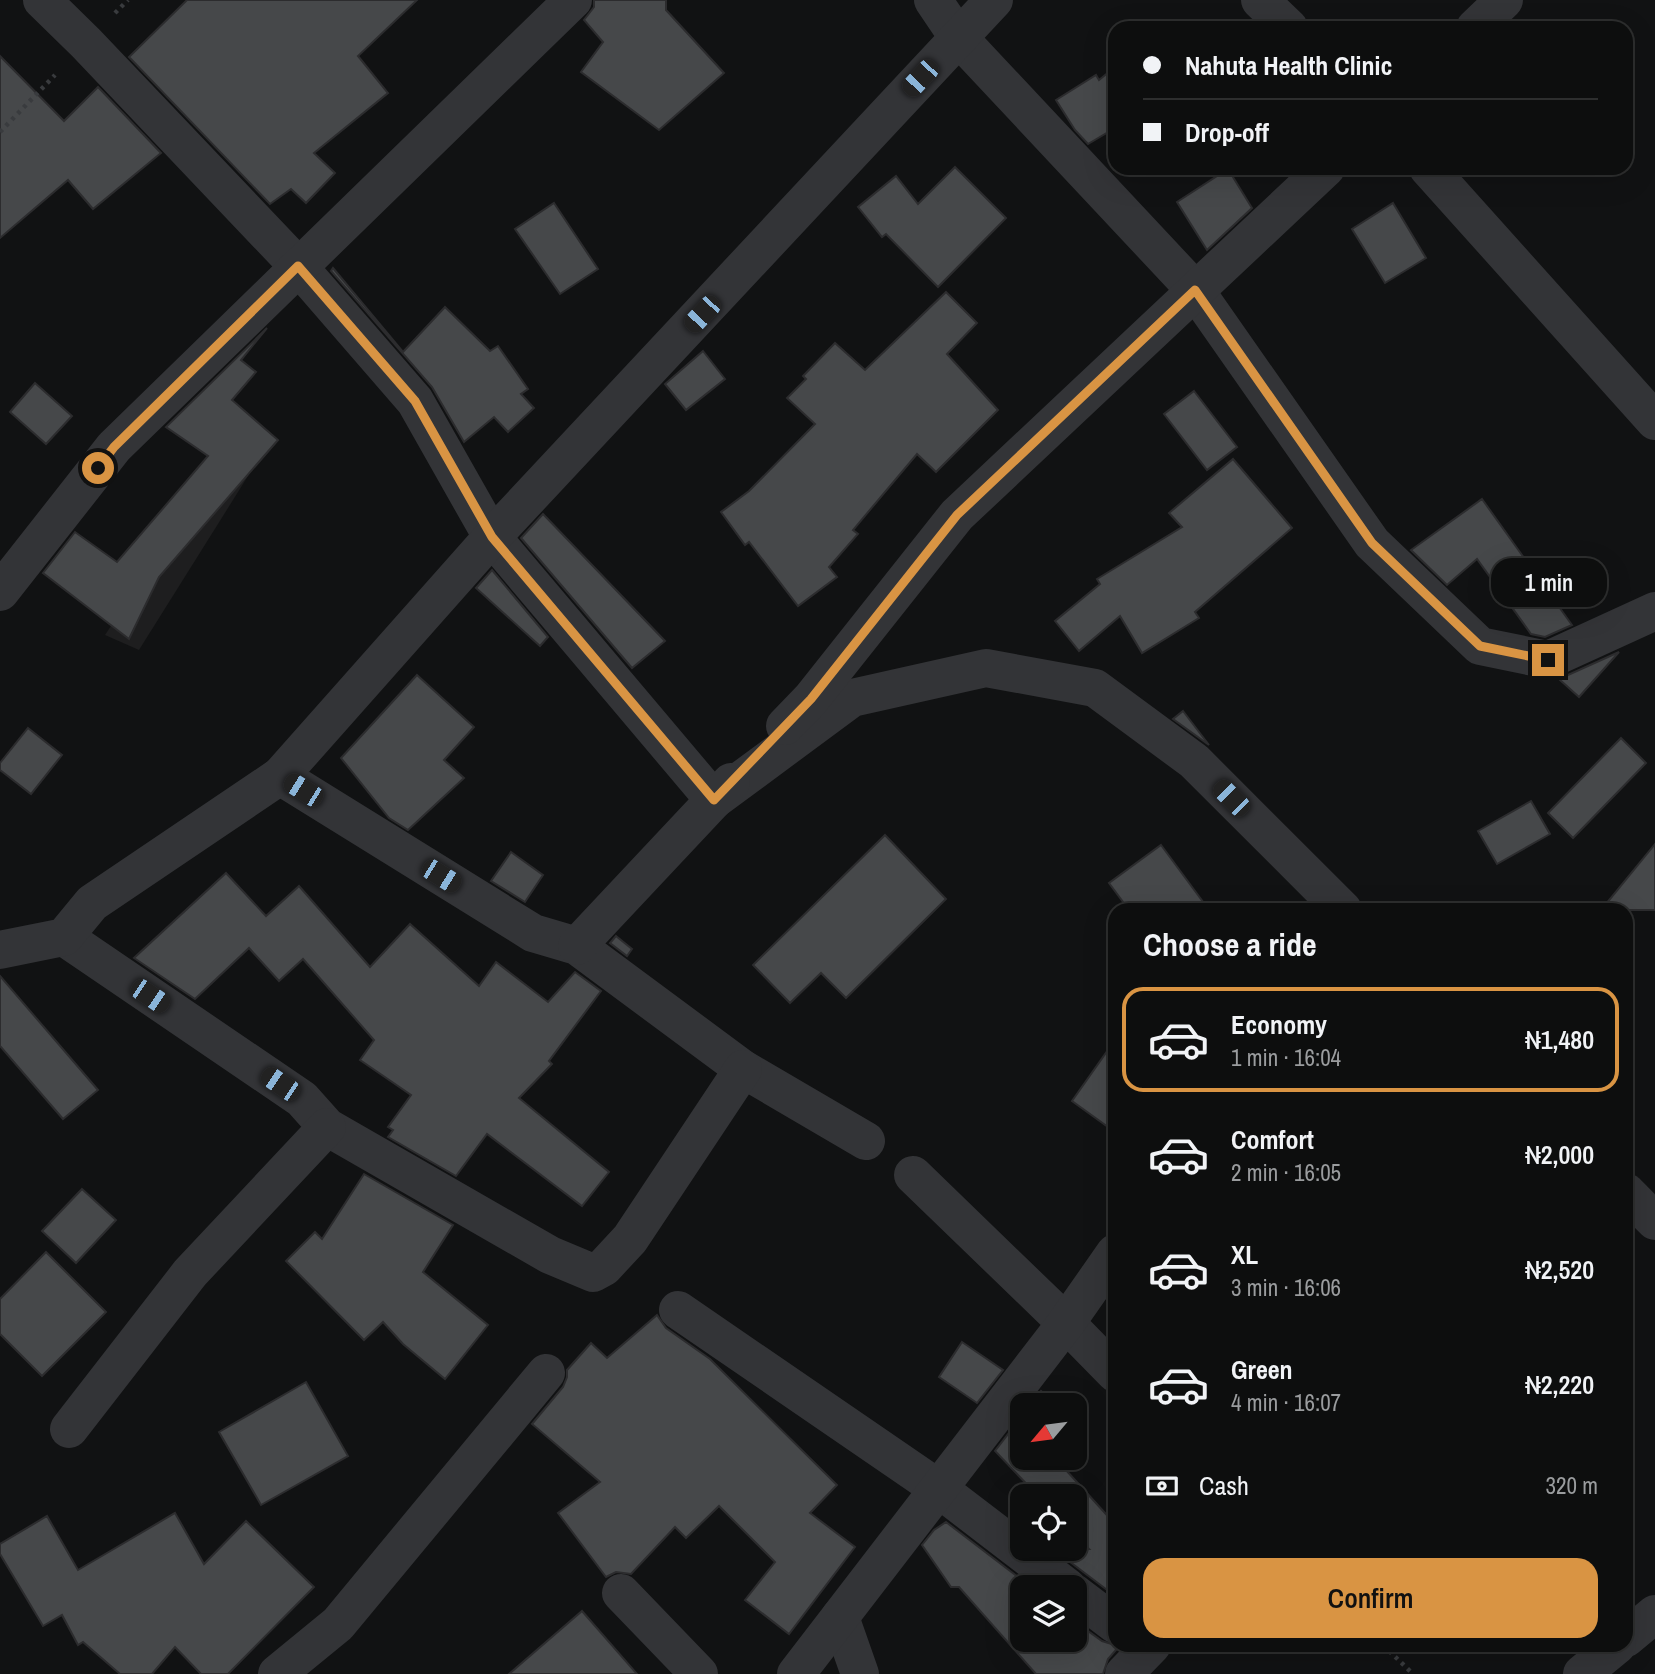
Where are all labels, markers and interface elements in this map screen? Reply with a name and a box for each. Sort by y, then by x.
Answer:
text: Nahuta Health Clinic [1185,48,1392,83]
car [898,55,943,101]
text: Drop-off [1185,115,1269,150]
car [680,291,725,337]
route start [82,452,114,484]
callout: 1 min [1490,558,1606,608]
text: 1 min [1525,567,1573,598]
route end [1532,644,1564,676]
car [280,770,327,810]
car [1209,776,1254,820]
car [418,856,465,896]
text: Choose a ride [1143,923,1317,966]
car [127,976,174,1016]
text: Economy [1231,1007,1327,1042]
icon: car [1147,1008,1210,1071]
text: ₦1,480 [1525,1022,1594,1057]
text: 1 min · 16:04 [1231,1042,1341,1073]
car [257,1064,304,1104]
text: Comfort [1231,1122,1314,1157]
icon: car [1147,1123,1210,1186]
text: ₦2,000 [1525,1137,1594,1172]
text: 2 min · 16:05 [1231,1157,1341,1188]
text: XL [1231,1237,1258,1272]
icon: car [1147,1238,1210,1301]
text: ₦2,520 [1525,1252,1594,1287]
text: 3 min · 16:06 [1231,1272,1341,1303]
text: Green [1231,1352,1293,1387]
icon: car [1147,1353,1210,1416]
text: ₦2,220 [1525,1367,1594,1402]
text: 4 min · 16:07 [1231,1387,1341,1418]
north arrow [1010,1393,1087,1470]
map controls [1010,1393,1087,1652]
icon: cash [1143,1467,1181,1505]
text: Cash [1199,1468,1249,1503]
text: 320 m [1546,1470,1598,1501]
button: locate [1010,1484,1087,1561]
button: Confirm [1143,1558,1598,1638]
button: layers [1010,1575,1087,1652]

